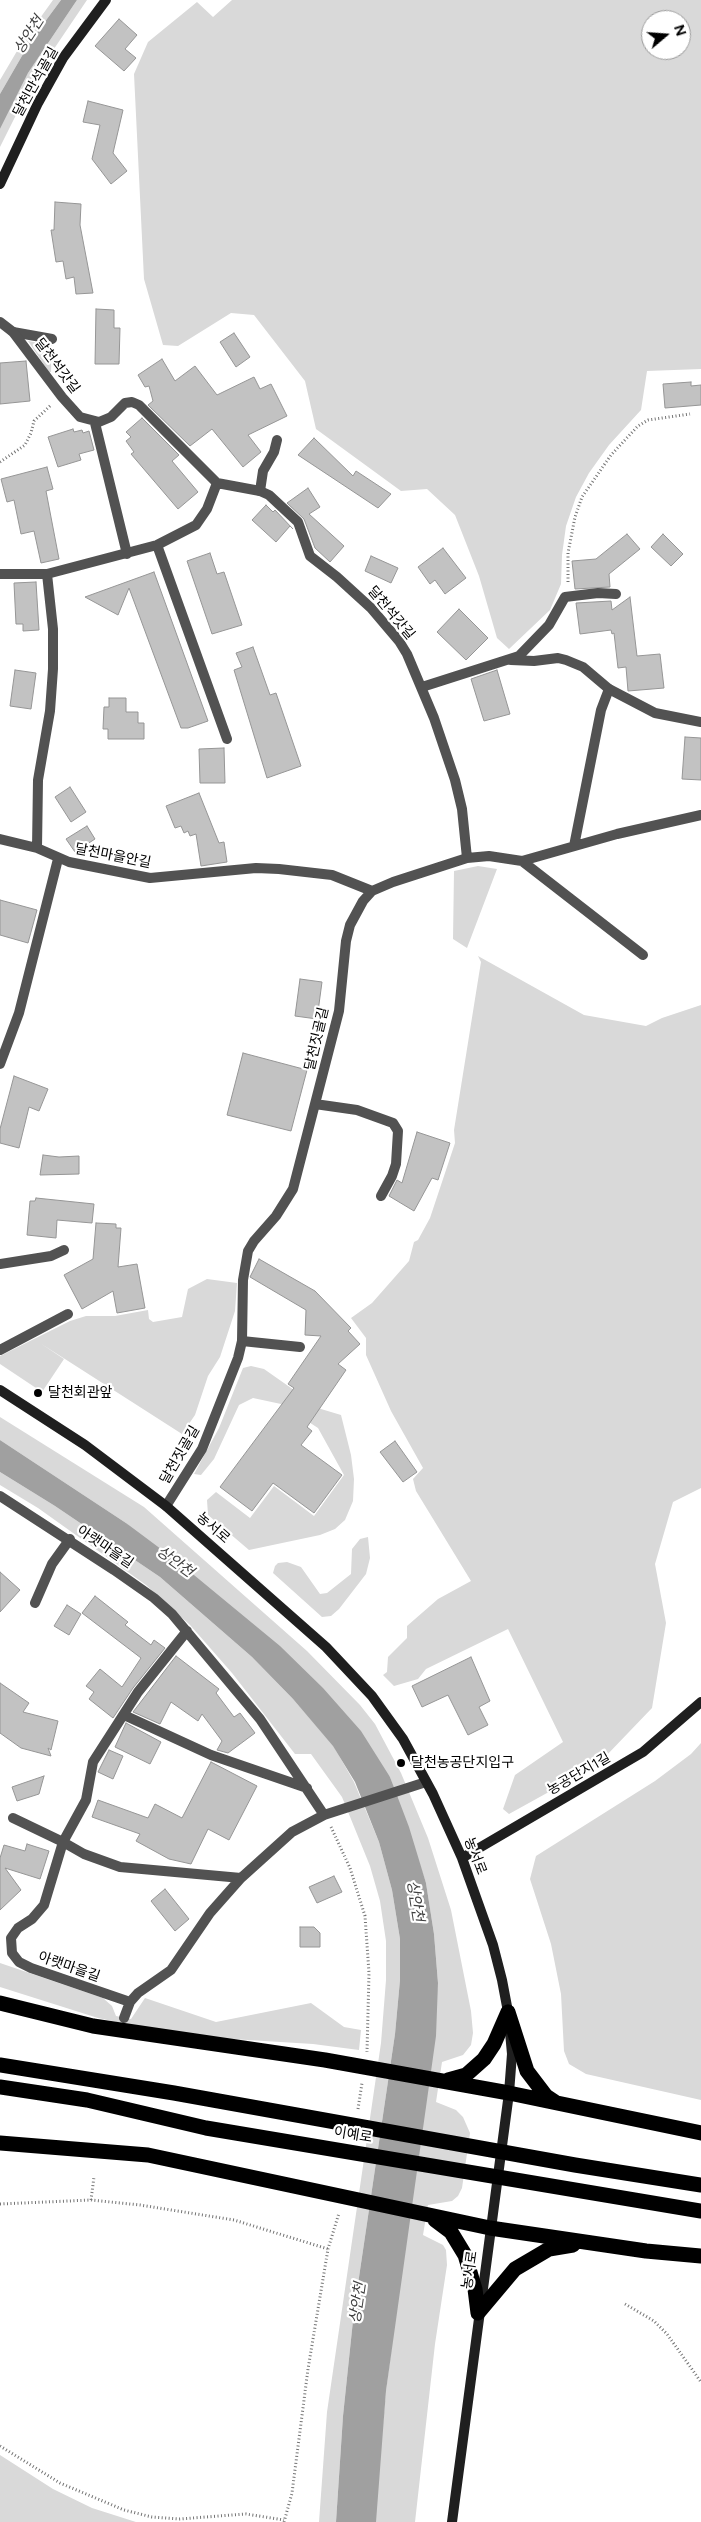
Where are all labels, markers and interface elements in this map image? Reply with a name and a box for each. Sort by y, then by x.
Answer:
north arrow [641,10,691,60]
water label: 상안천 [10,13,48,57]
text: N [670,23,690,38]
street label: 달천만석골길 [10,44,62,120]
street label: 달천석갓길 [31,335,83,397]
street label: 달천석갓길 [364,583,418,643]
street label: 달천마을안길 [73,840,153,872]
street label: 달천짓골길 [302,1006,332,1072]
place label: 달천회관앞 [48,1385,112,1401]
marker: 달천회관앞 [32,1387,44,1399]
street label: 달천짓골길 [157,1423,203,1487]
street label: 농서로 [193,1509,233,1547]
street label: 아랫마을길 [74,1522,136,1572]
water label: 상안천 [153,1543,197,1581]
street label: 농공단지1길 [544,1749,614,1799]
place label: 달천농공단지입구 [411,1755,514,1771]
marker: 달천농공단지입구 [395,1757,407,1769]
street label: 농서로 [460,1835,490,1877]
water label: 상안천 [403,1879,427,1923]
street label: 아랫마을길 [36,1949,102,1985]
street label: 이예로 [333,2124,373,2146]
street label: 농서로 [459,2250,481,2290]
water label: 상안천 [346,2281,370,2325]

